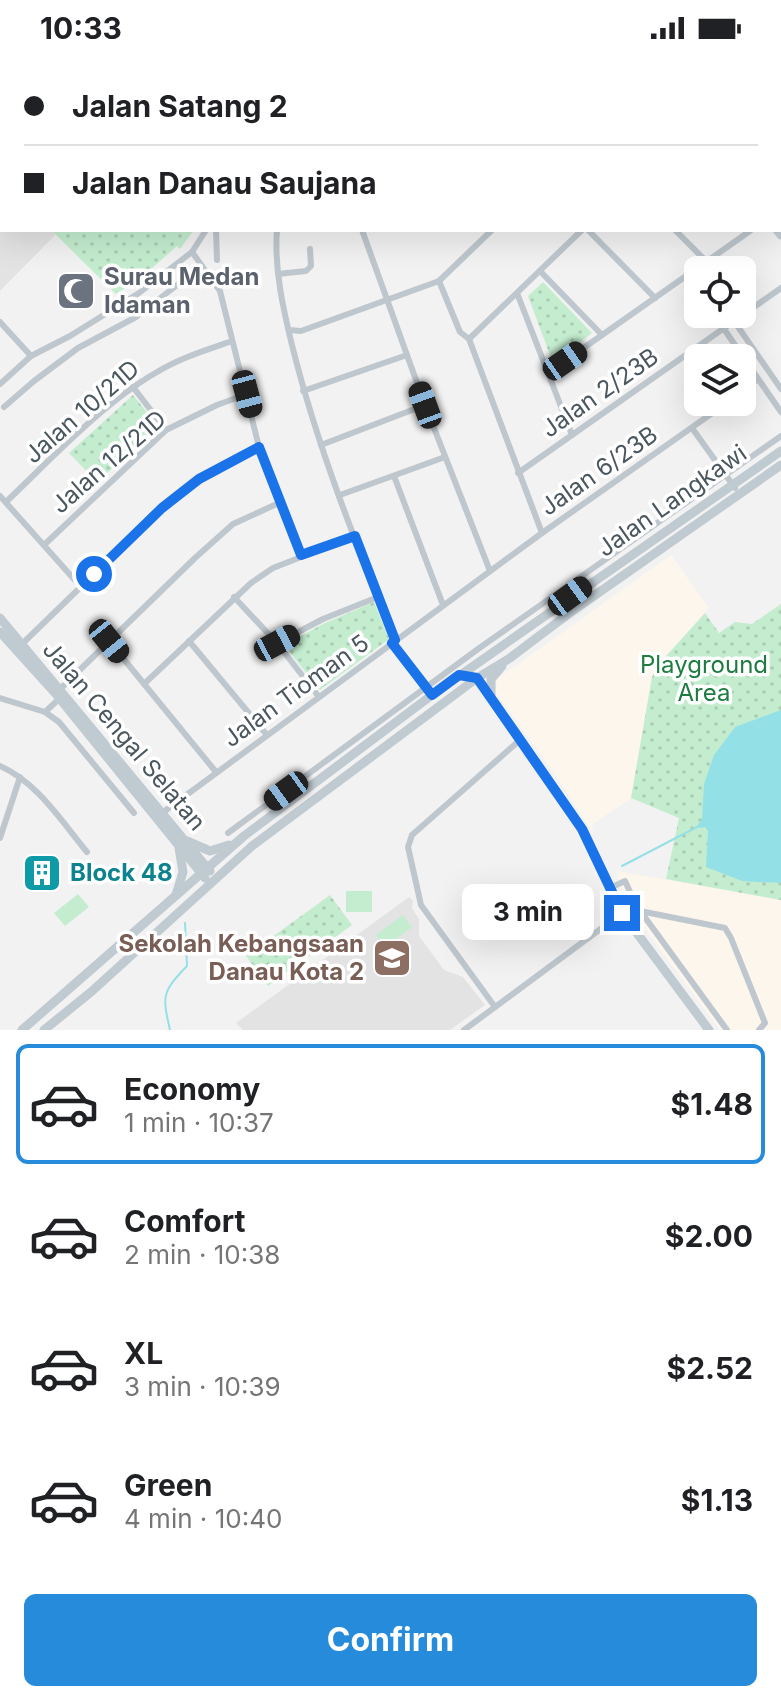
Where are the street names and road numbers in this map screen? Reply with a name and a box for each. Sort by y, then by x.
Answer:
street label: Jalan 2/23B [536,342,664,443]
street label: Jalan 10/21D [18,354,145,469]
street label: Jalan 12/21D [46,404,172,519]
street label: Jalan 6/23B [535,420,663,521]
street label: Jalan Langkawi [592,438,752,563]
street label: Jalan Tioman 5 [217,628,374,753]
street label: Jalan Cengal Selatan [37,635,212,836]

